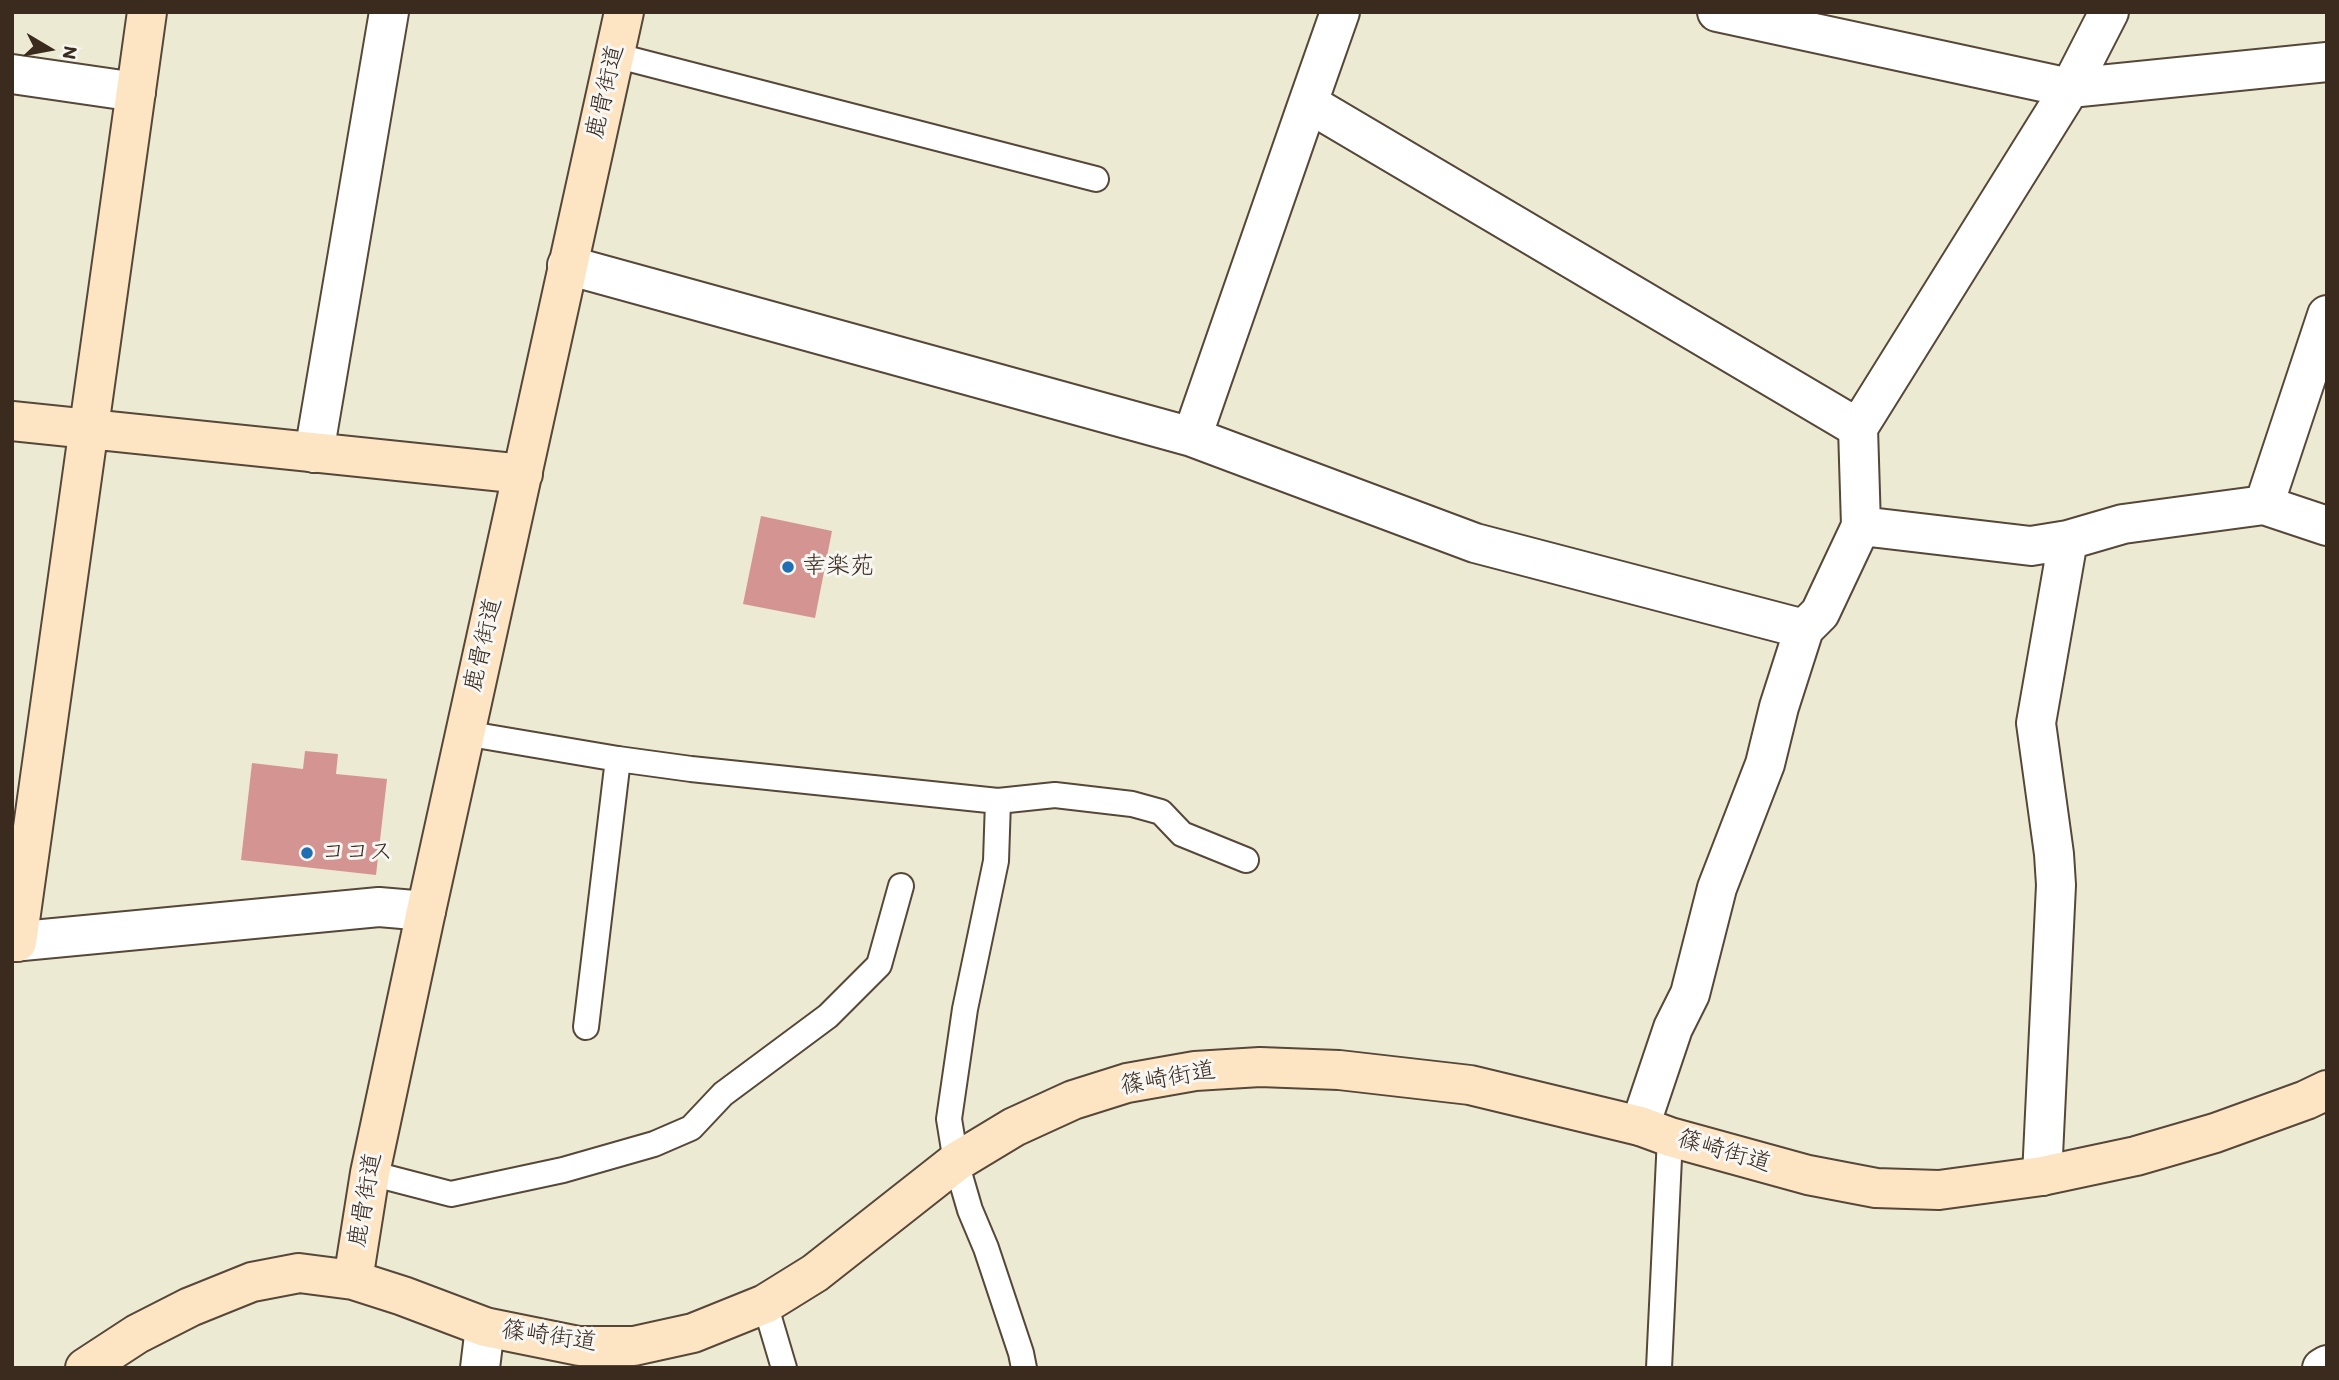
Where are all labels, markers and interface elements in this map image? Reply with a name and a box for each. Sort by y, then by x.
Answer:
north arrow [14,14,84,84]
street label: 鹿骨街道 [581,42,631,142]
text: N [58,44,83,61]
place label: 幸楽苑 [802,553,874,581]
marker: 幸楽苑 [780,559,796,575]
street label: 鹿骨街道 [459,595,509,695]
place label: ココス [321,839,393,867]
marker: ココス [299,845,315,861]
street label: 篠崎街道 [1118,1056,1218,1102]
street label: 篠崎街道 [1674,1125,1774,1179]
street label: 鹿骨街道 [343,1150,389,1250]
street label: 篠崎街道 [499,1316,599,1358]

